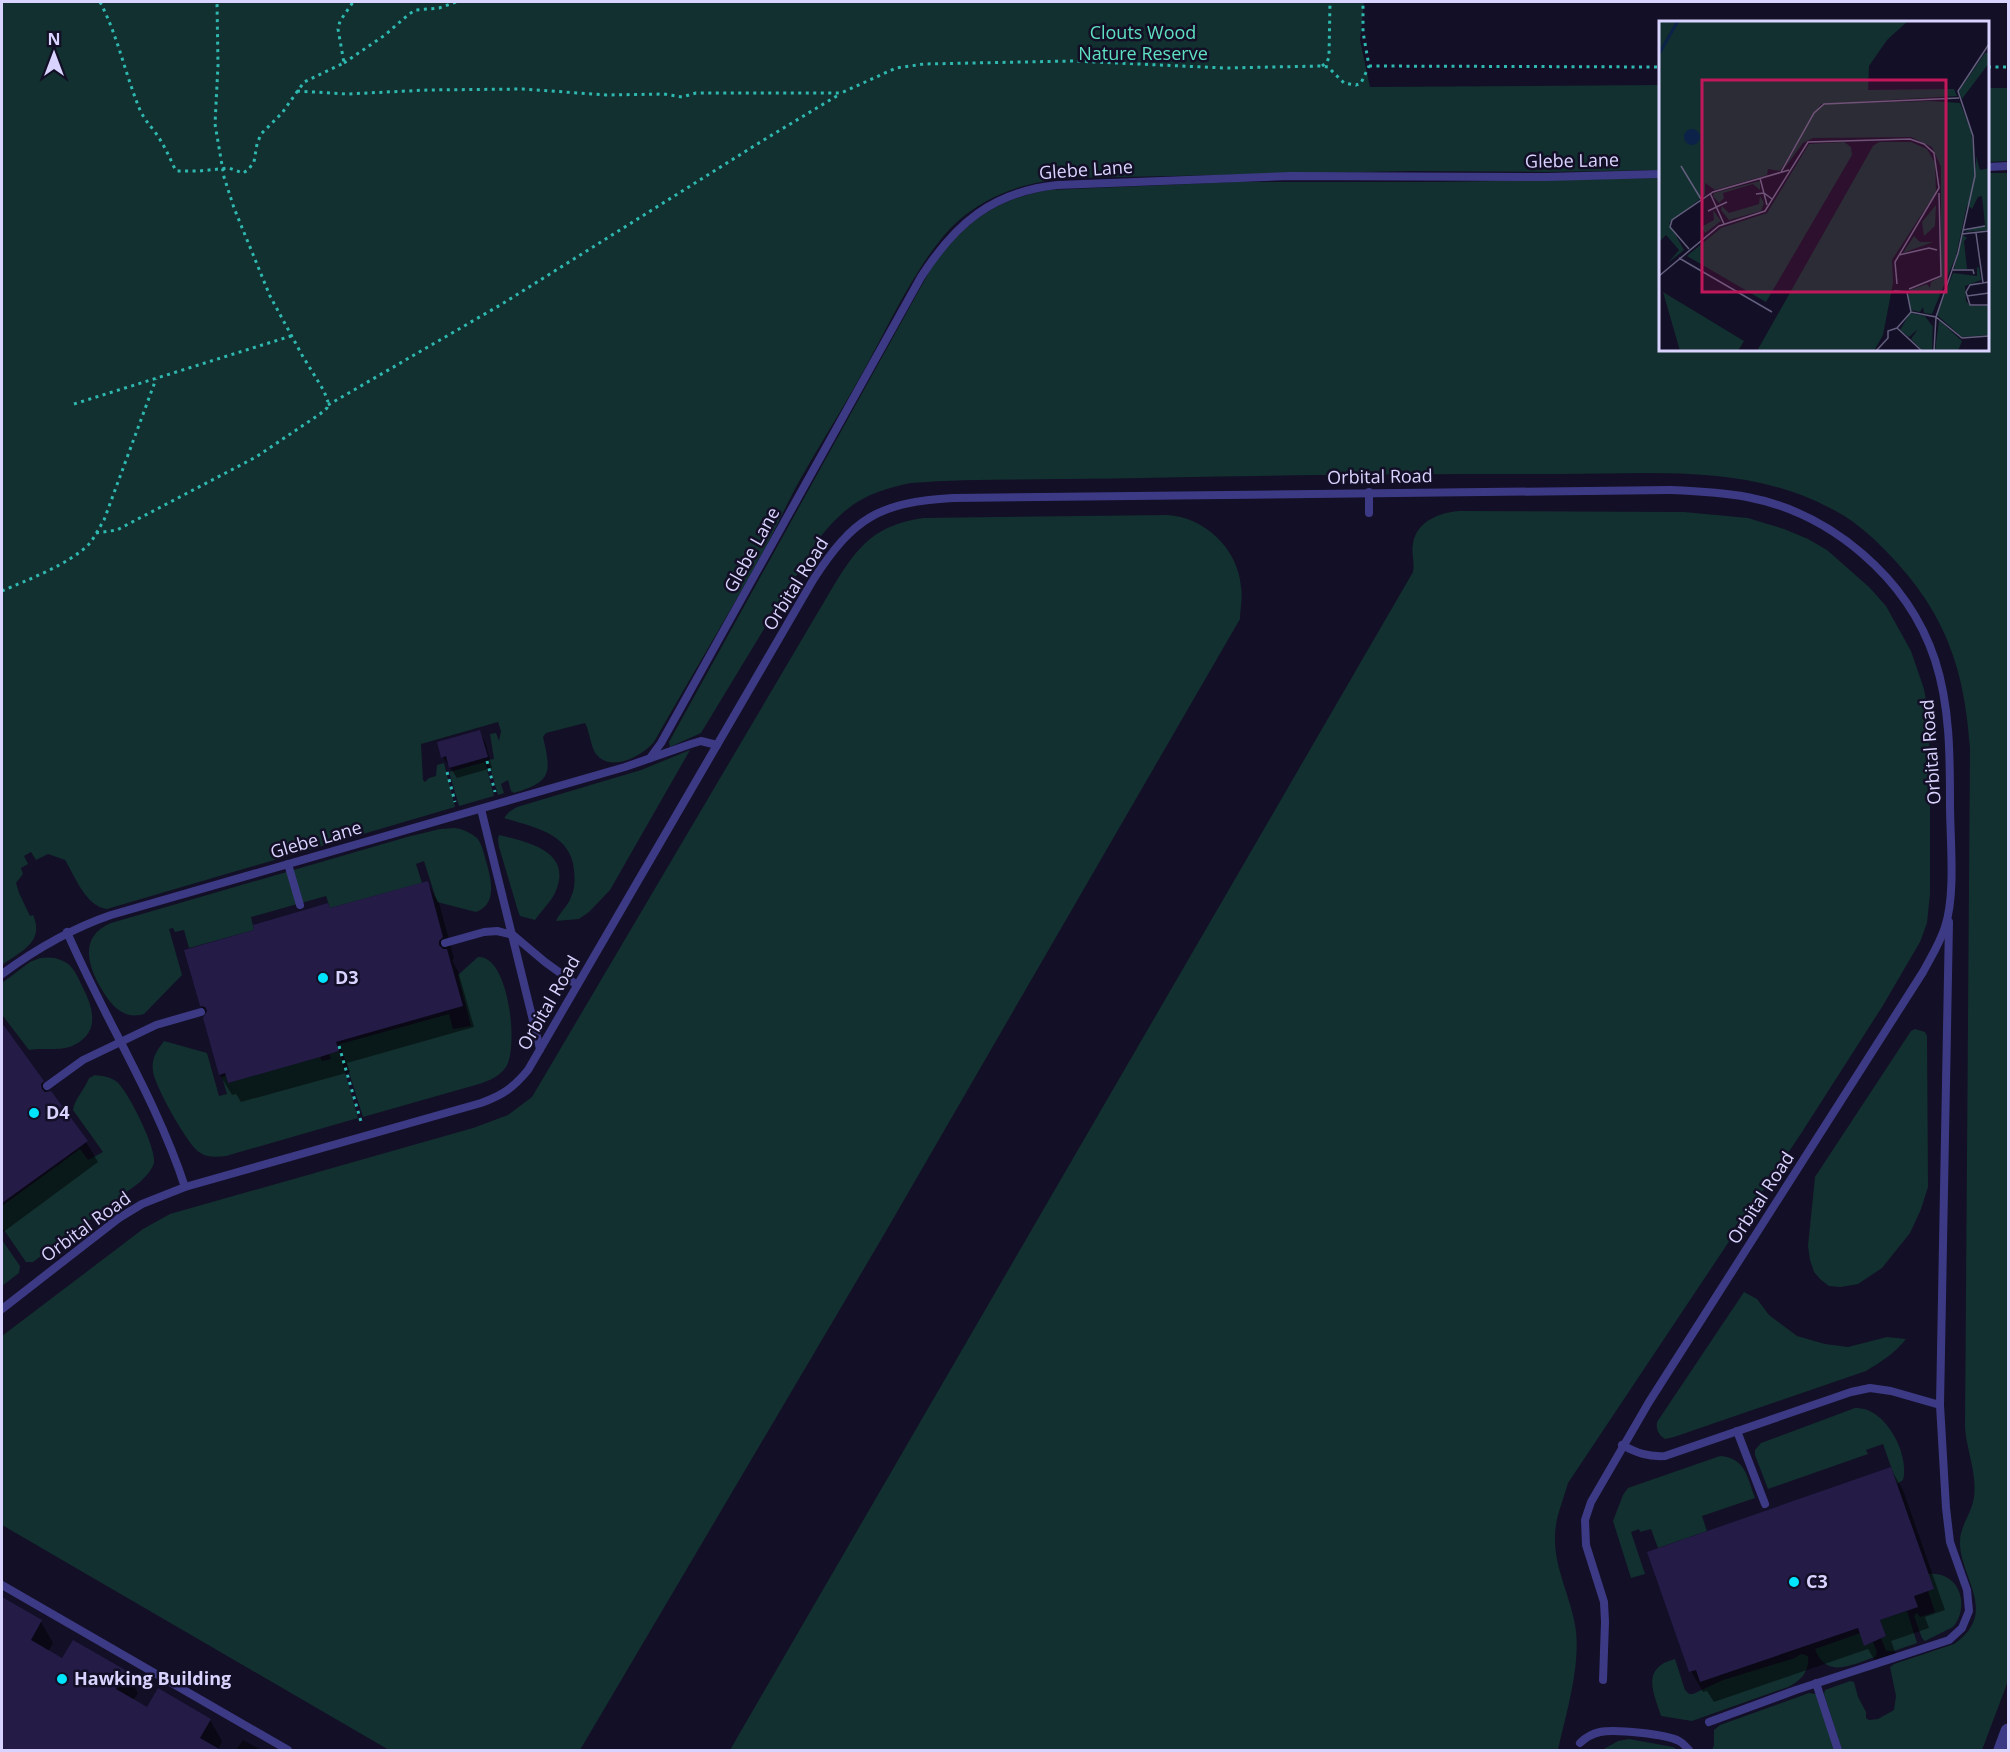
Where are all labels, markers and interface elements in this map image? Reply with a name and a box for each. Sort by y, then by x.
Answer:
park label: Clouts Wood Nature Reserve [1078,20,1208,65]
inset map [1659,21,1989,351]
north arrow [24,24,84,84]
text: N [47,28,61,50]
street label: Glebe Lane [1525,147,1619,173]
street label: Glebe Lane [1038,154,1134,184]
street label: Orbital Road [1327,463,1433,489]
street label: Glebe Lane [718,503,784,596]
street label: Orbital Road [757,532,833,635]
street label: Orbital Road [1914,699,1946,806]
street label: Glebe Lane [267,815,364,864]
street label: Orbital Road [511,951,585,1054]
place label: D3 [335,965,359,989]
marker: D3 [316,971,330,985]
place label: D4 [46,1100,70,1124]
marker: D4 [27,1106,41,1120]
street label: Orbital Road [1721,1147,1799,1248]
street label: Orbital Road [36,1185,135,1267]
place label: C3 [1806,1569,1828,1593]
marker: C3 [1787,1575,1801,1589]
place label: Hawking Building [74,1666,231,1690]
marker: Hawking Building [55,1672,69,1686]

